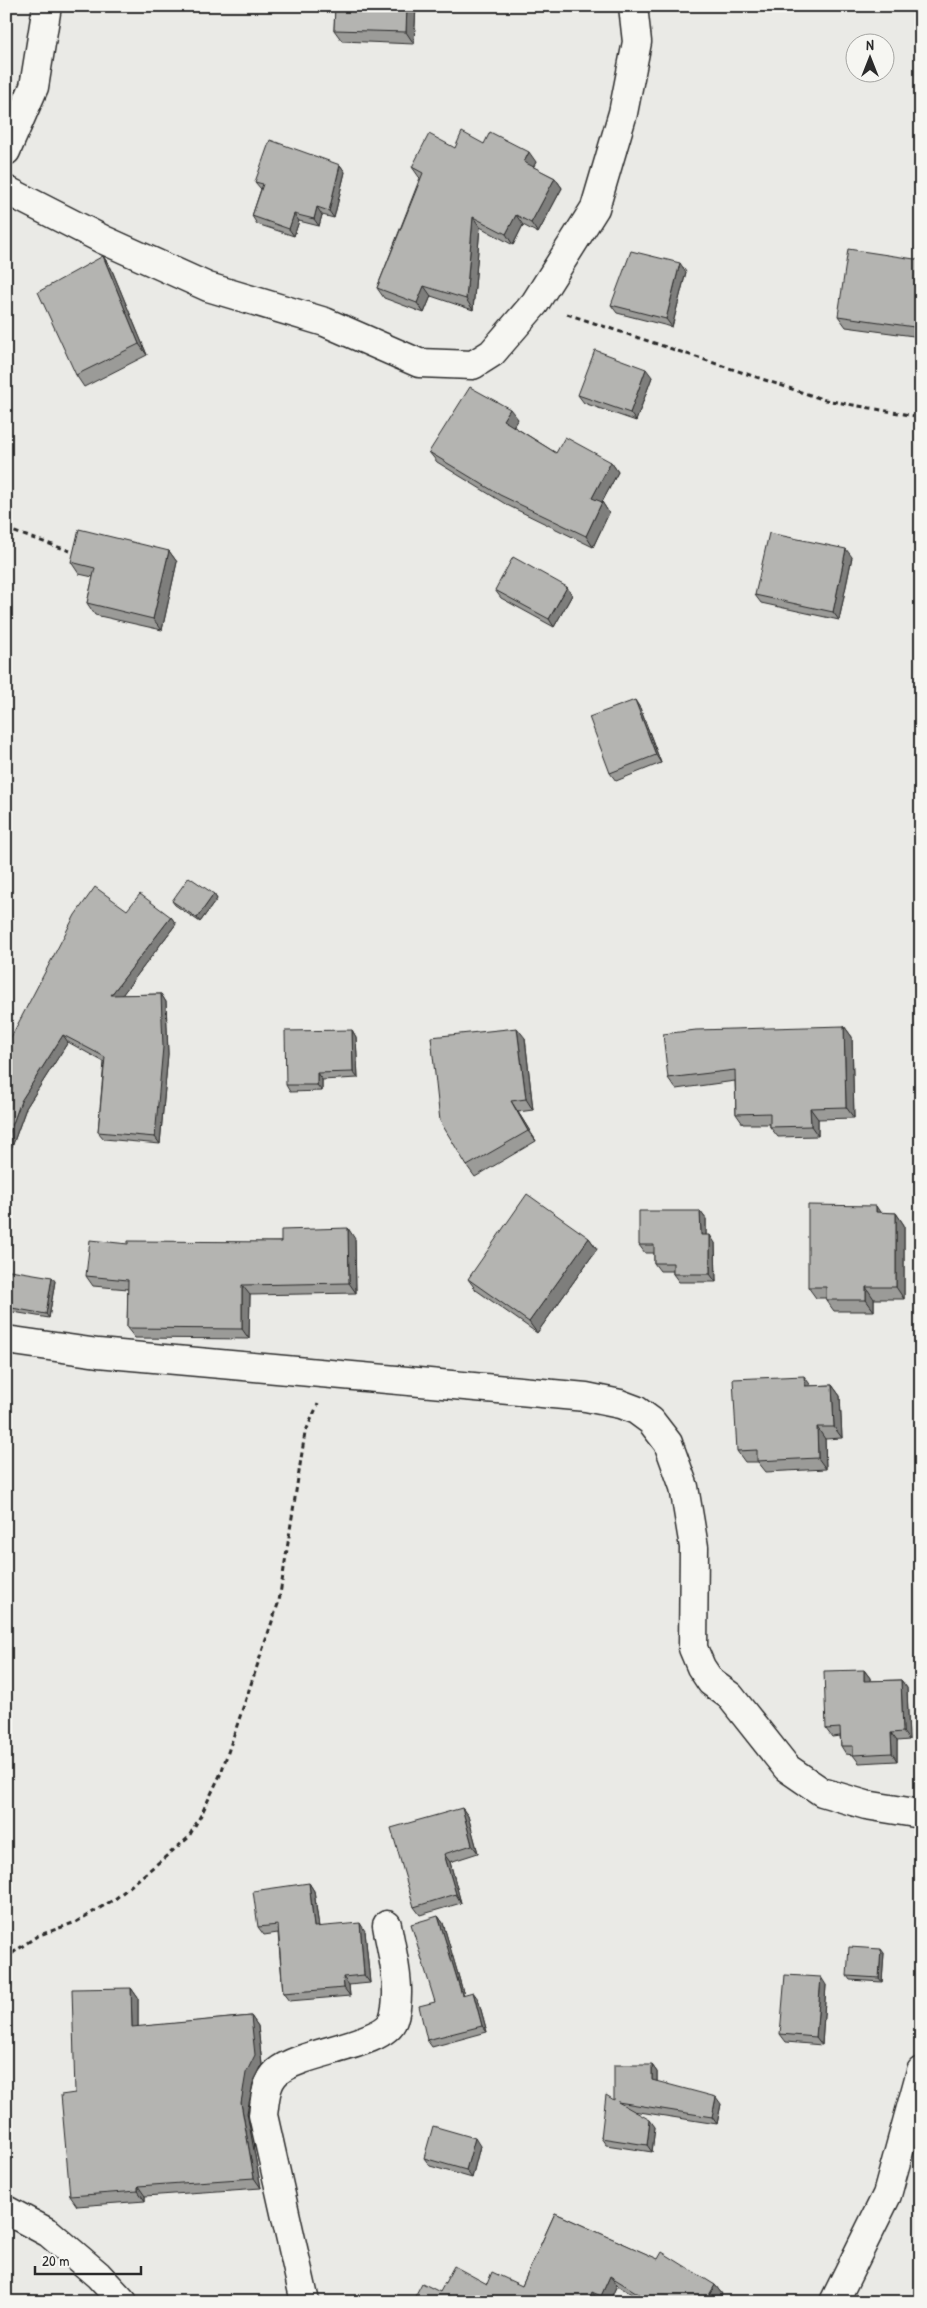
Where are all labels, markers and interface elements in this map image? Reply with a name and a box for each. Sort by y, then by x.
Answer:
north arrow [844,32,894,82]
text: N [866,35,874,54]
scale bar [35,2243,141,2275]
text: 20 m [42,2250,69,2271]

